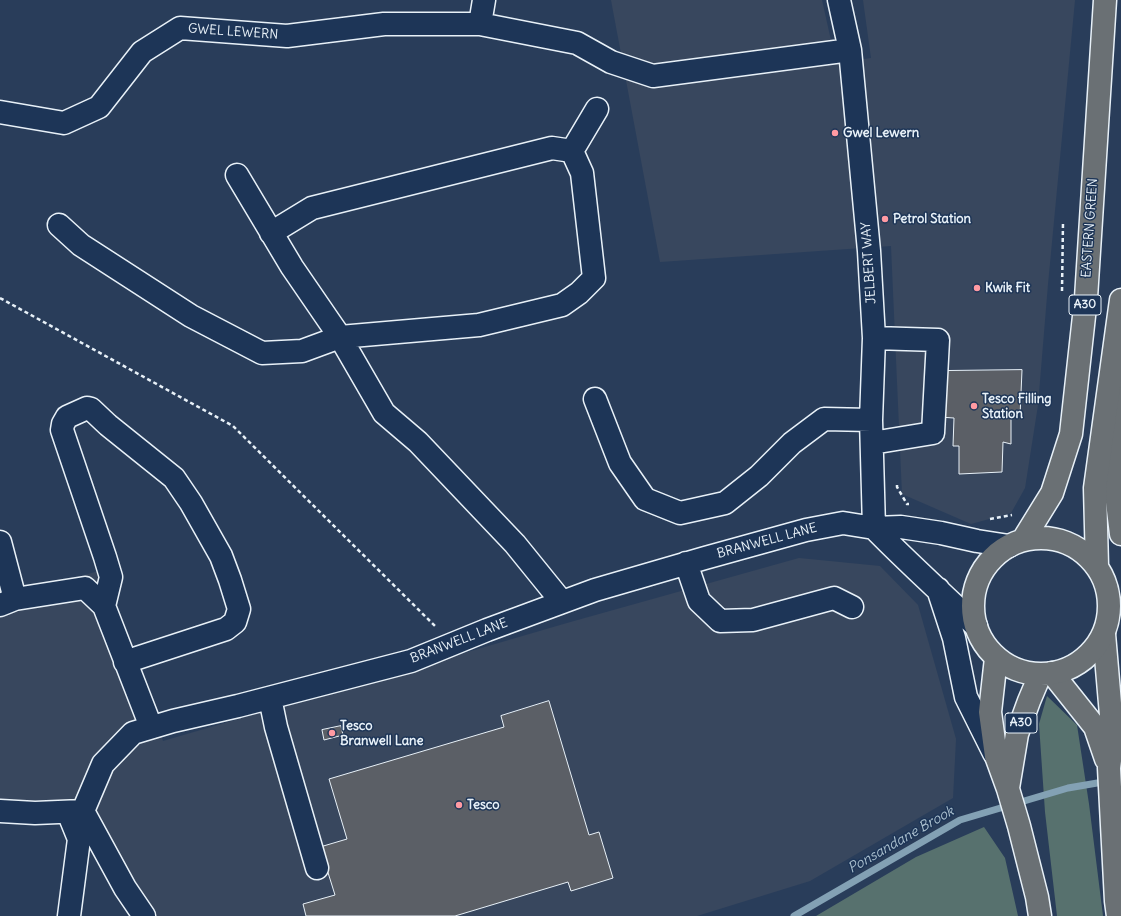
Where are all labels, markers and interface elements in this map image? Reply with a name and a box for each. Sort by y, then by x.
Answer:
street label: GWEL LEWERN [187,21,279,43]
place label: Gwel Lewern [843,125,919,141]
marker: Gwel Lewern [830,128,840,138]
street label: EASTERN GREEN [1079,178,1101,278]
place label: Petrol Station [893,211,971,227]
marker: Petrol Station [880,214,890,224]
street label: JELBERT WAY [858,222,880,304]
place label: Kwik Fit [985,280,1030,296]
marker: Kwik Fit [972,283,982,293]
road number: A30 [1069,295,1101,315]
place label: Tesco Filling Station [982,391,1051,422]
marker: Tesco Filling Station [969,401,979,411]
street label: BRANWELL LANE [715,520,819,562]
street label: BRANWELL LANE [408,615,510,667]
road number: A30 [1005,713,1037,733]
place label: Tesco Branwell Lane [340,718,424,749]
marker: Tesco Branwell Lane [327,728,337,738]
place label: Tesco [467,797,500,813]
marker: Tesco [454,800,464,810]
water label: Ponsandane Brook [845,803,957,877]

